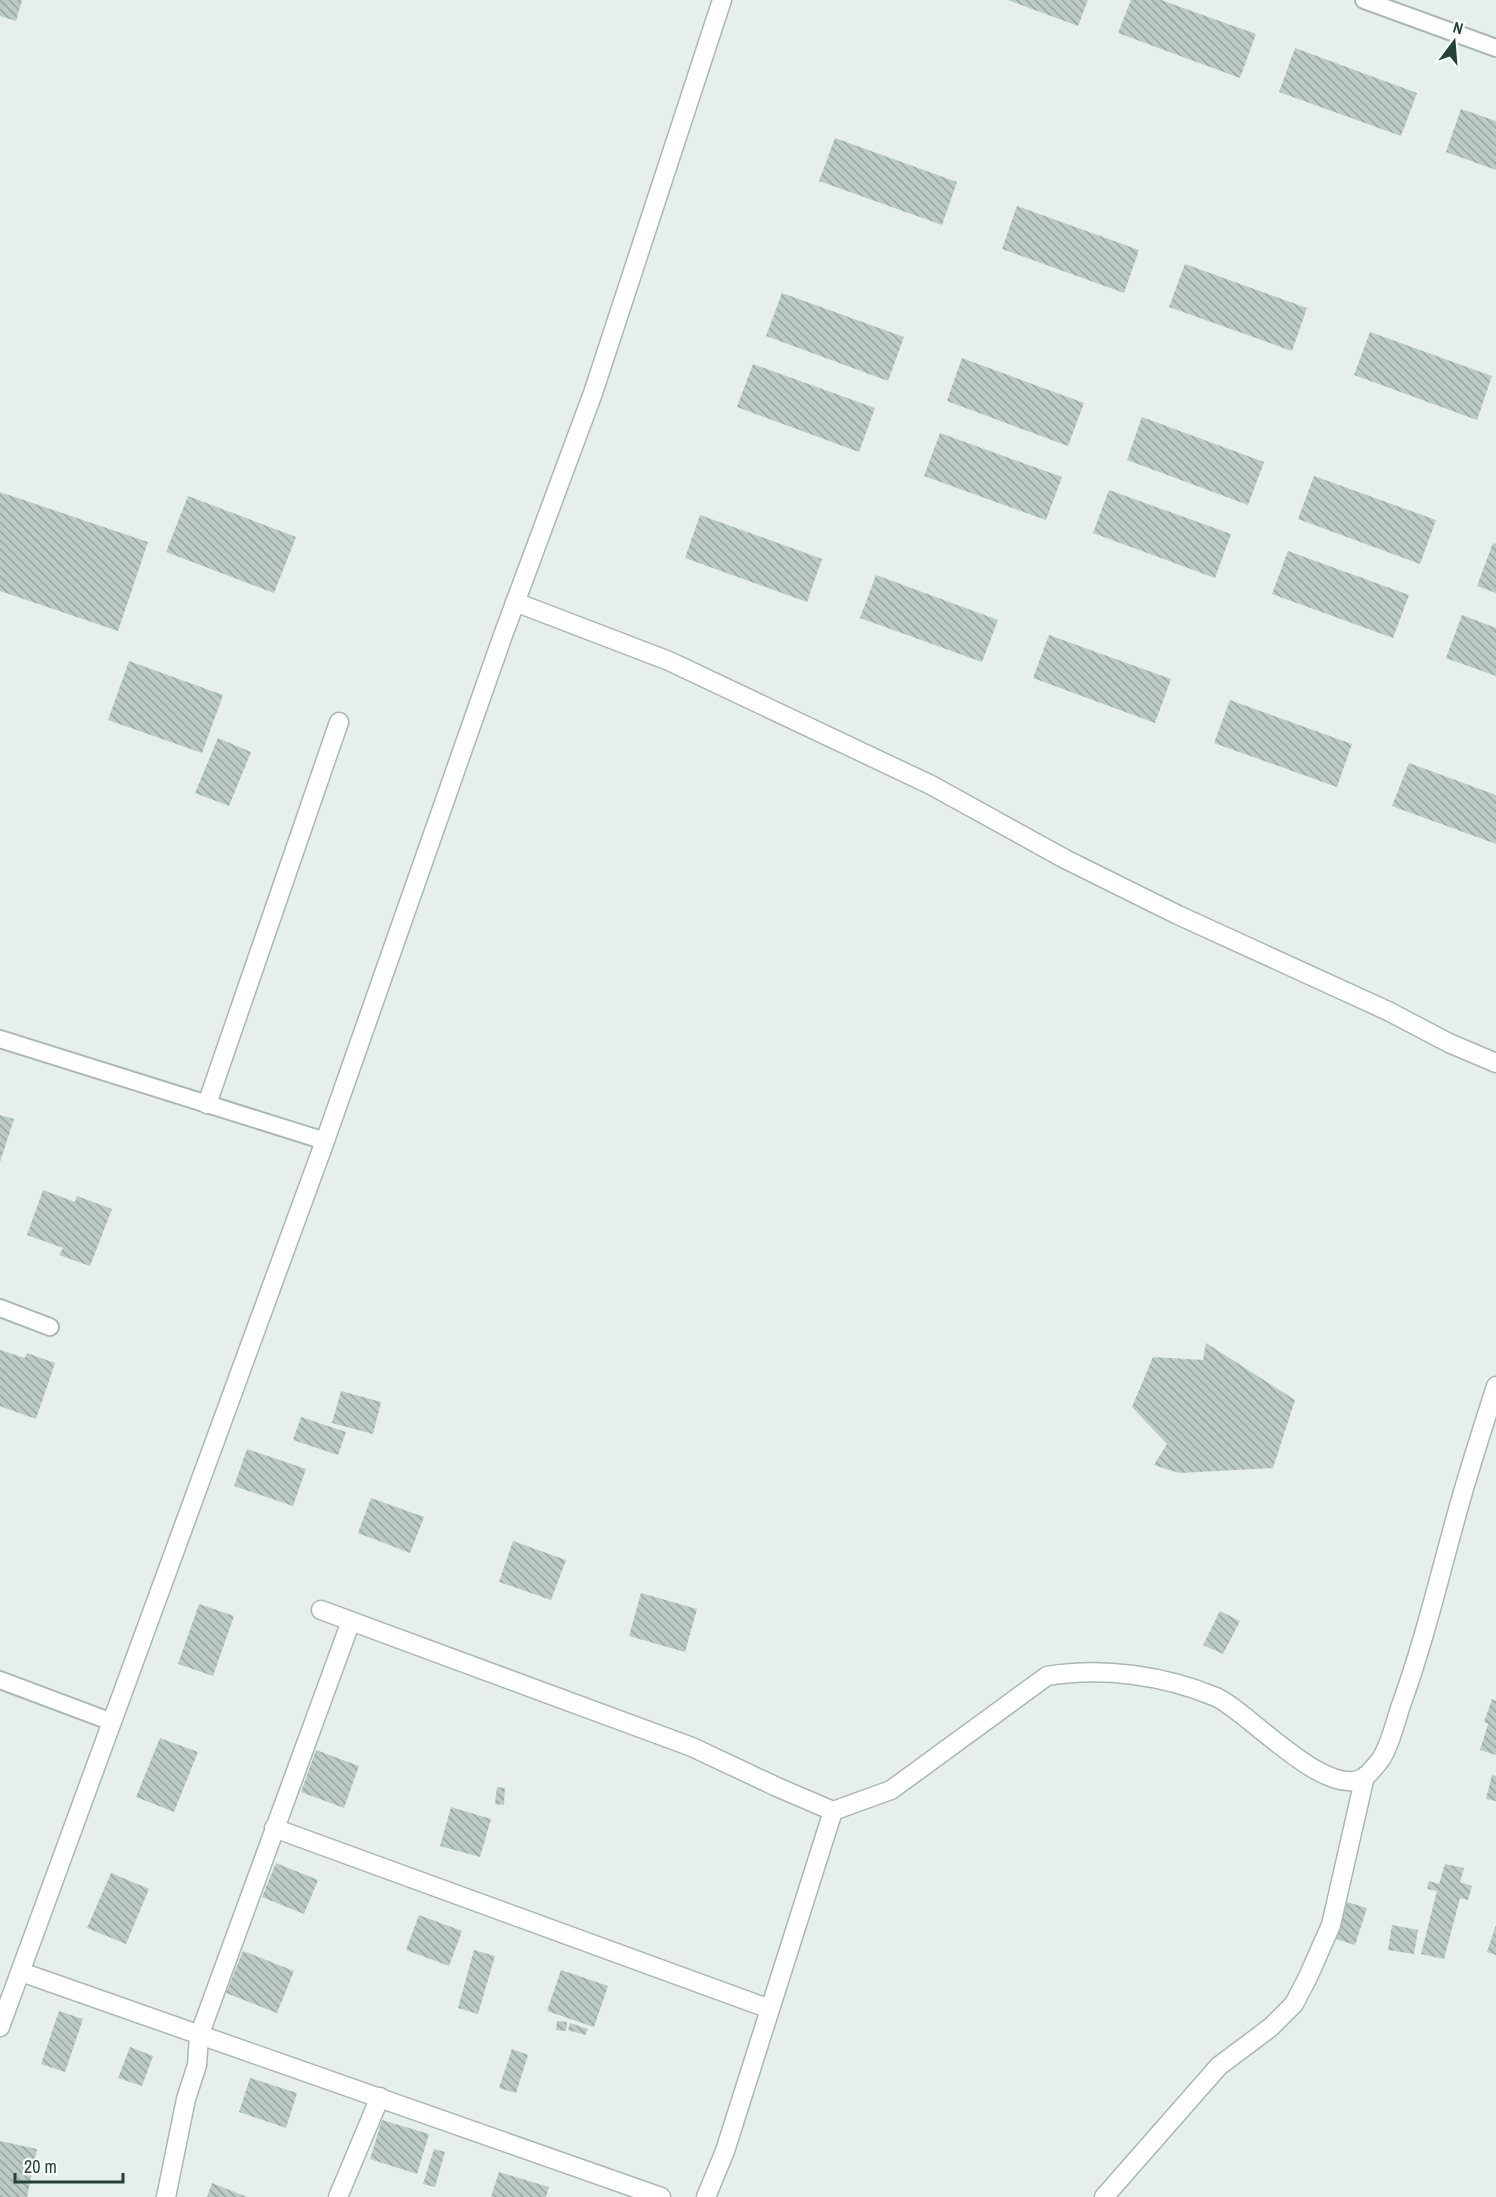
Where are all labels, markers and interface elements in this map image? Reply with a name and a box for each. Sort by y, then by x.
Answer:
north arrow [1424,12,1484,72]
text: N [1451,16,1466,39]
scale bar [15,2146,123,2184]
text: 20 m [24,2154,57,2179]

